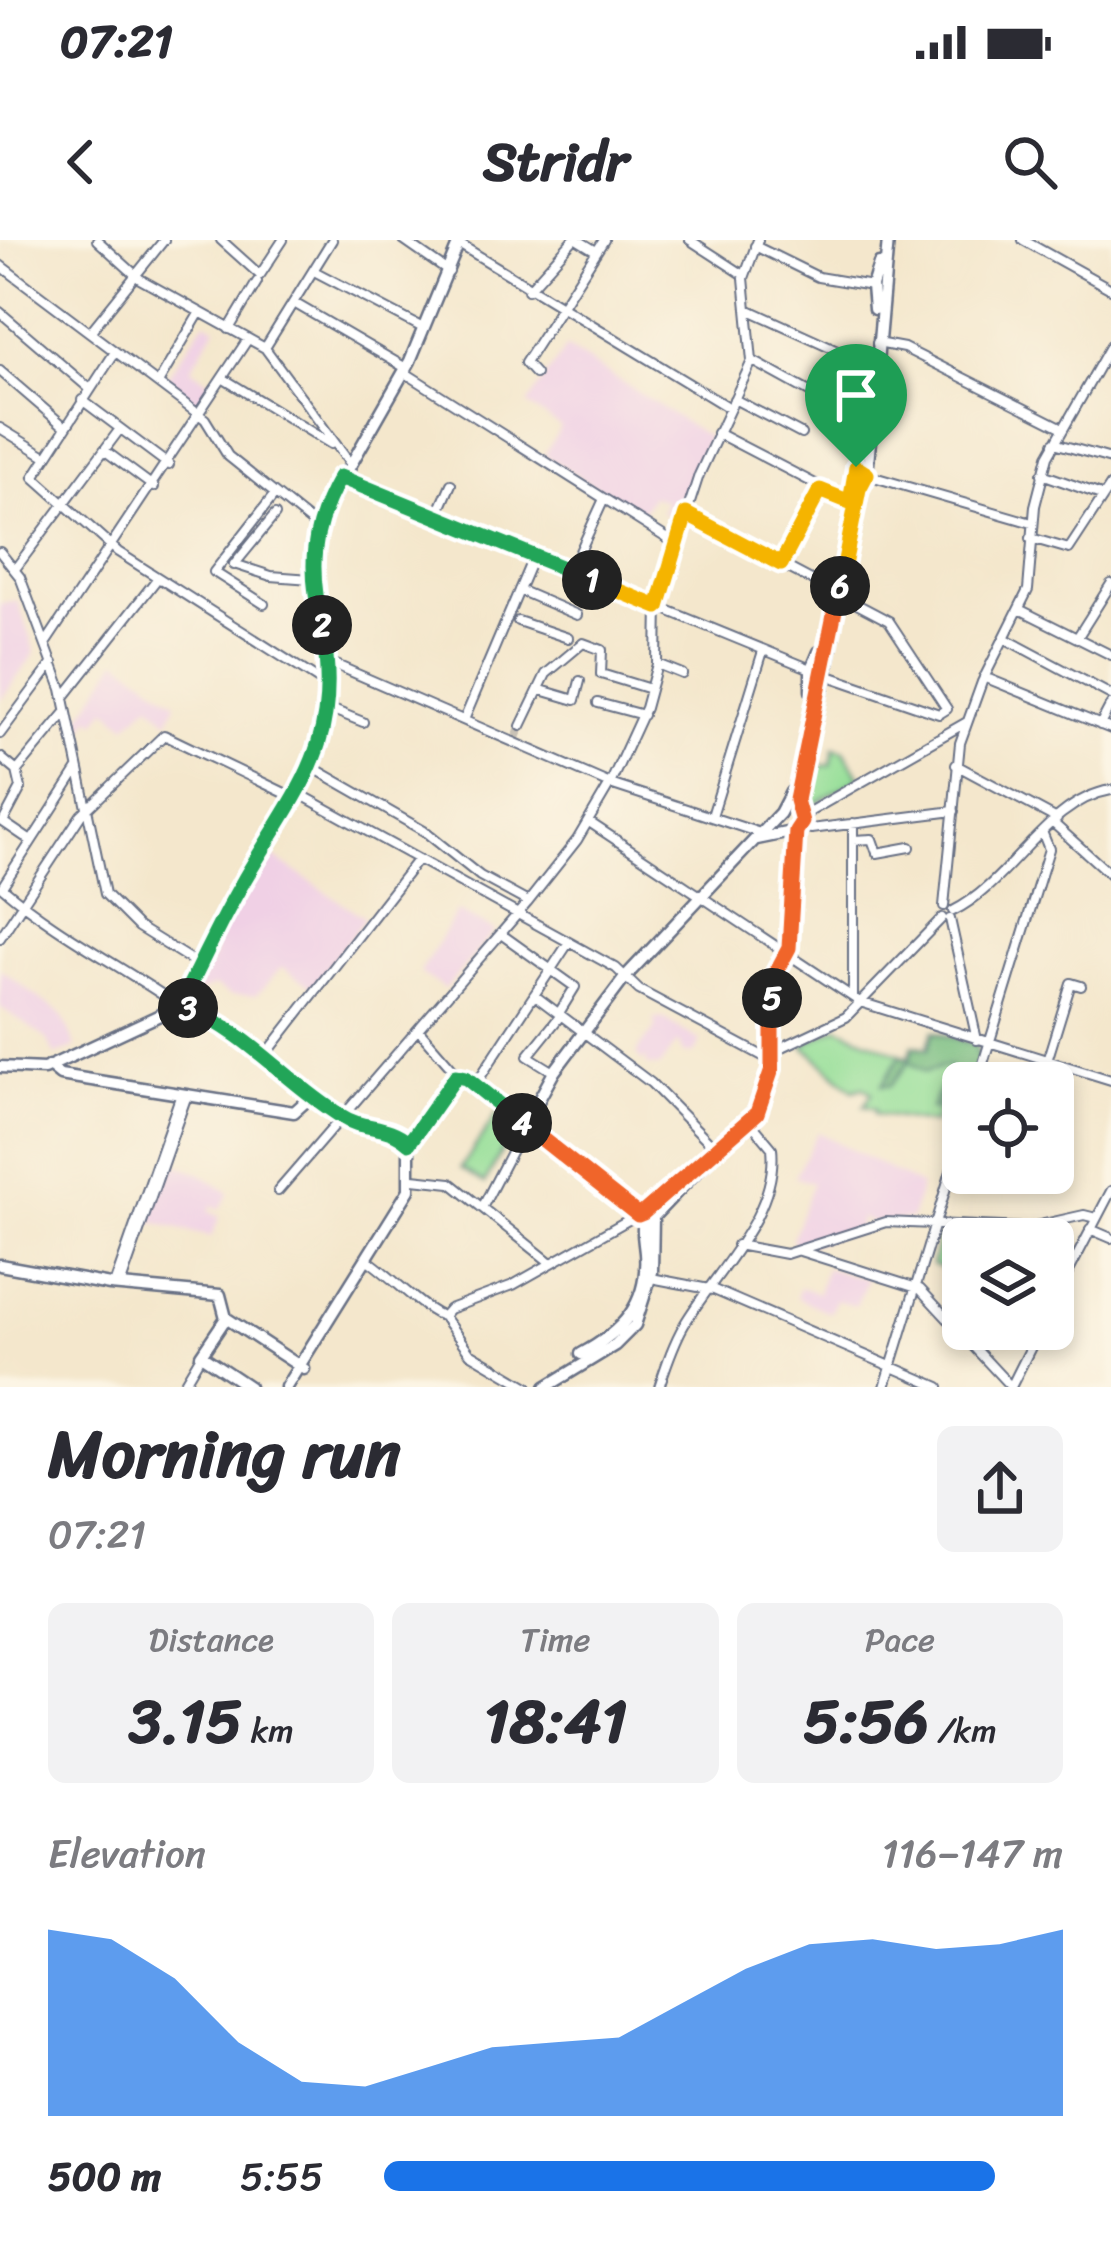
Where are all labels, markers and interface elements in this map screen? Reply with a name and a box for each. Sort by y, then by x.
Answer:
text: 07:21 [60,2,173,82]
text: Stridr [483,114,628,210]
icon: back [48,129,114,195]
icon: search [997,129,1063,195]
pin [805,344,907,467]
icon: arrive [823,362,889,428]
pin: 1 [562,550,622,610]
text: 1 [585,551,599,609]
pin: 6 [810,556,870,616]
text: 6 [831,557,849,615]
pin: 2 [292,595,352,655]
text: 2 [312,596,332,654]
pin: 5 [742,968,802,1028]
text: 5 [762,969,782,1027]
pin: 3 [158,978,218,1038]
text: 3 [179,979,197,1037]
map controls [942,1062,1074,1350]
button: locate [942,1062,1074,1194]
pin: 4 [492,1093,552,1153]
text: 4 [512,1094,532,1152]
button: layers [942,1218,1074,1350]
text: Morning run [48,1396,401,1513]
button: share [937,1426,1063,1552]
text: 07:21 [48,1500,146,1569]
text: Distance [149,1611,274,1669]
text: Time [521,1611,590,1669]
text: Pace [865,1611,935,1669]
text: 3.15 [129,1669,242,1775]
text: 18:41 [484,1669,627,1775]
text: 5:56 [803,1669,929,1775]
text: km [242,1702,294,1760]
text: /km [929,1702,997,1760]
text: Elevation [48,1819,206,1888]
text: 116–147 m [882,1819,1063,1888]
text: 500 m [48,2142,161,2211]
text: 5:55 [240,2142,323,2211]

